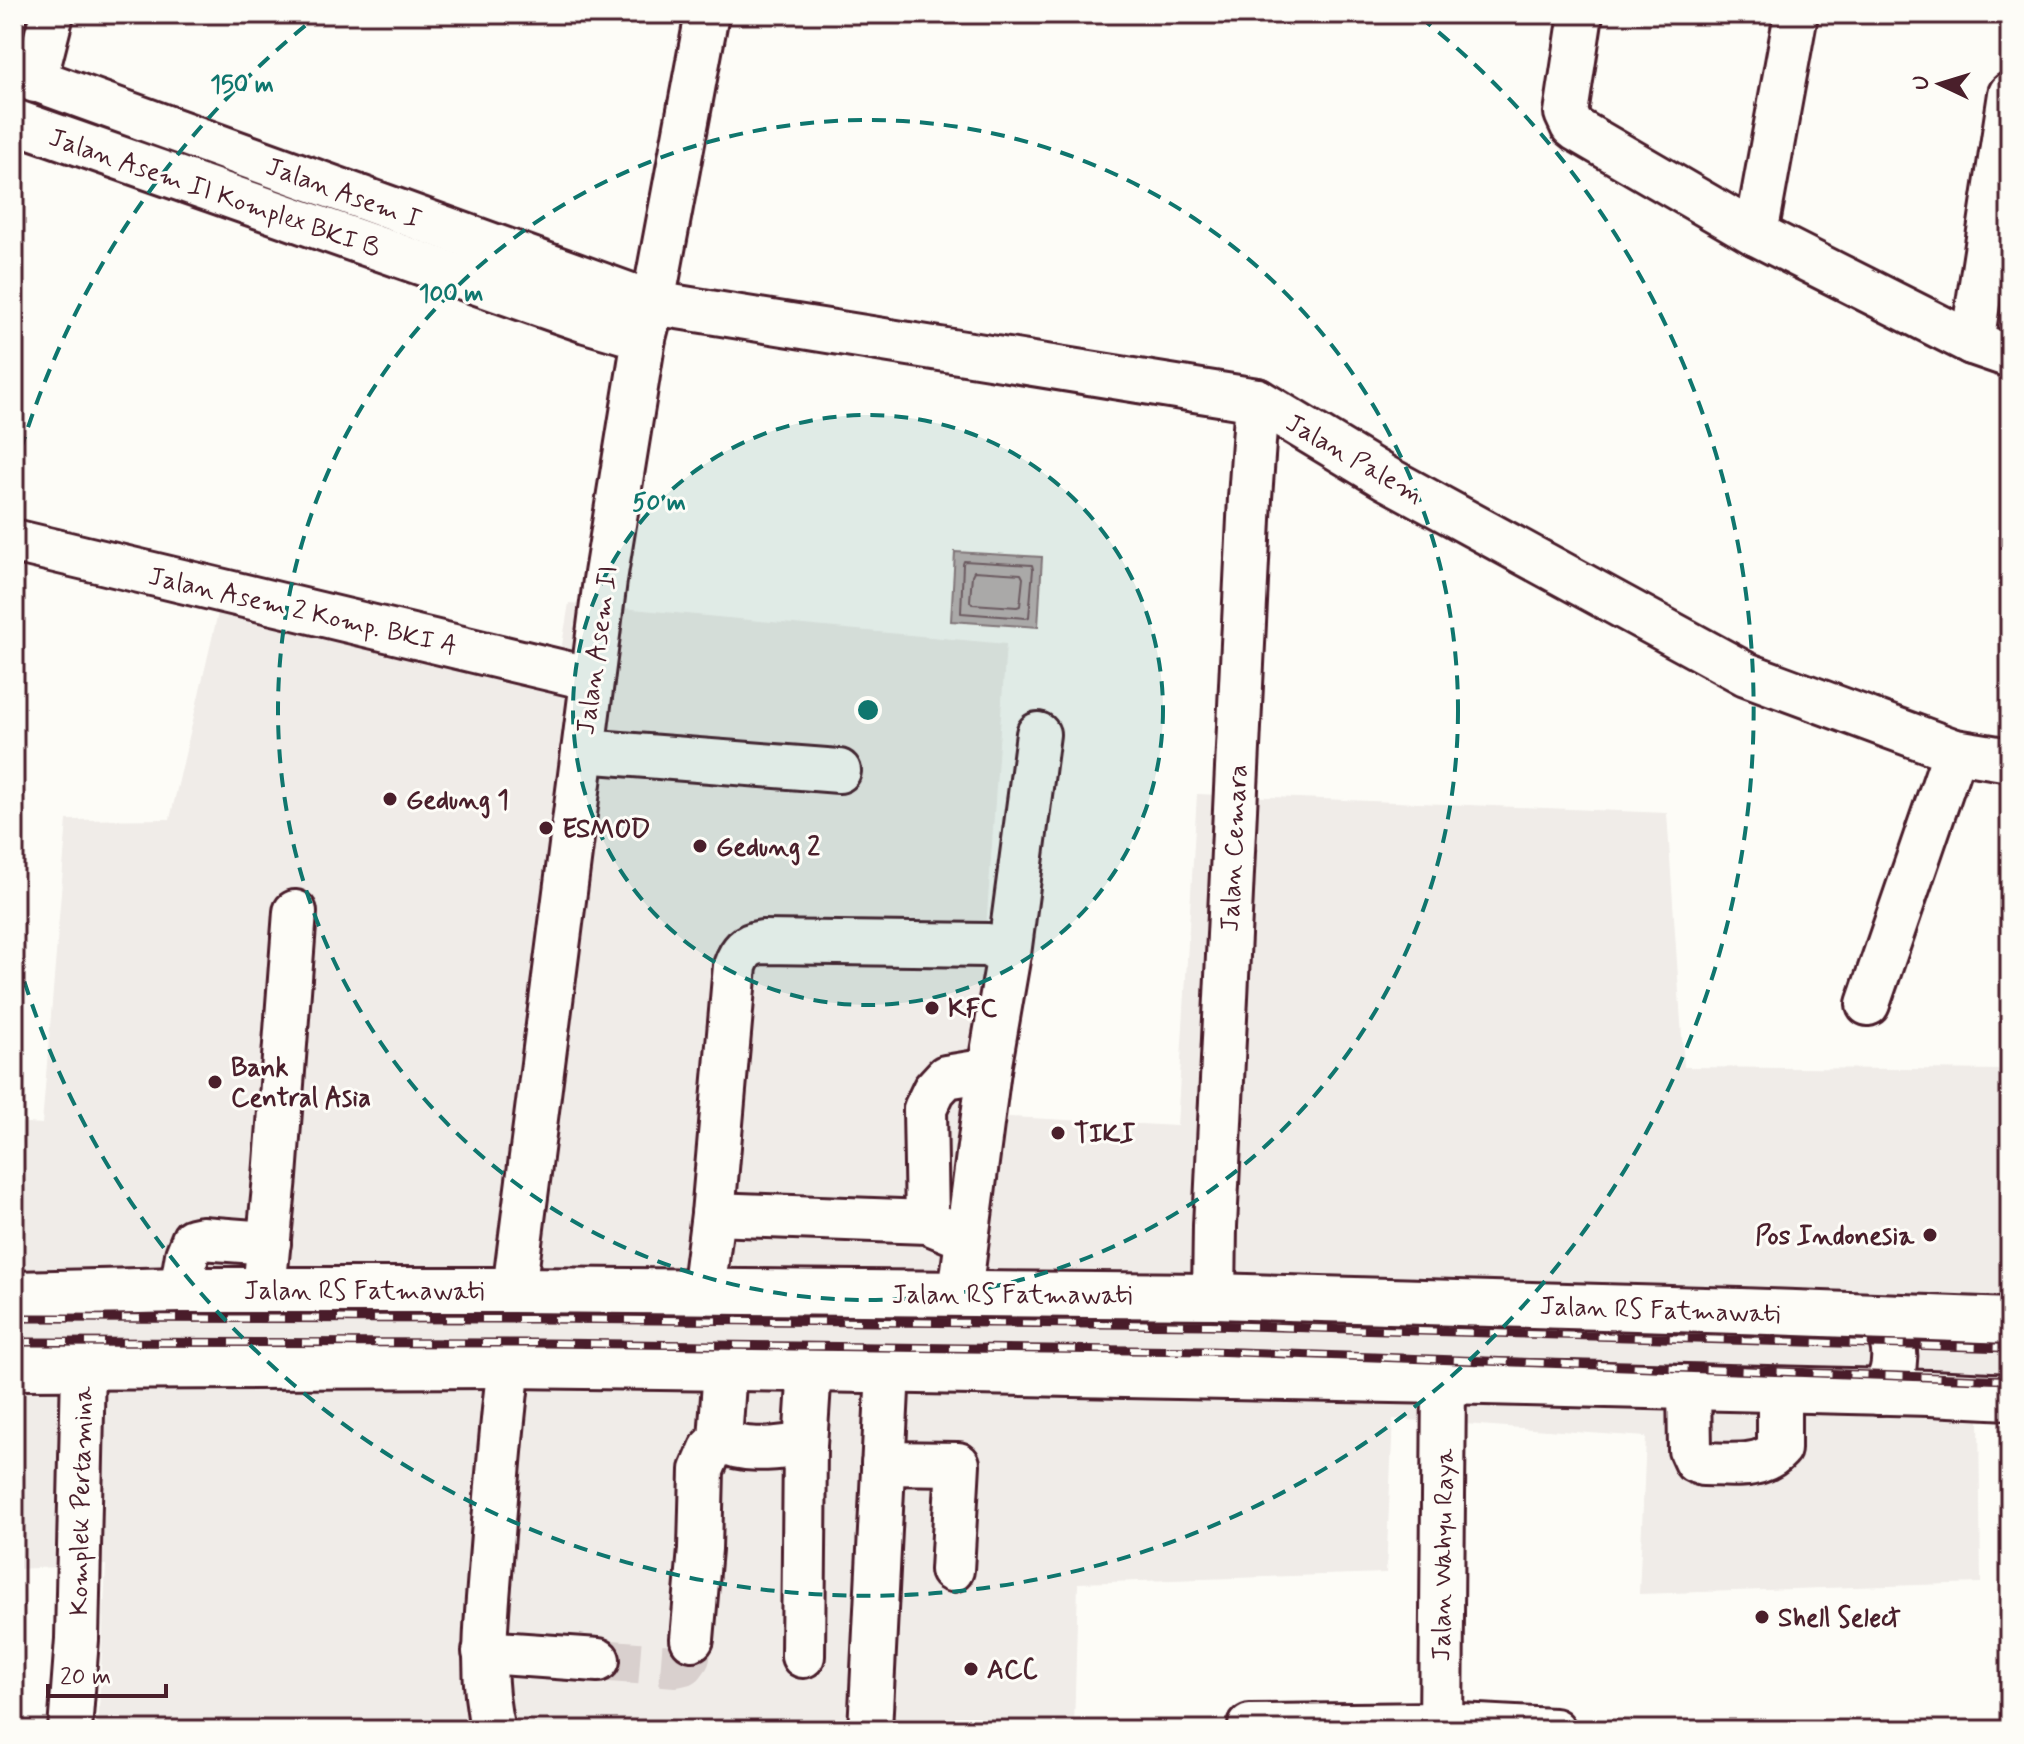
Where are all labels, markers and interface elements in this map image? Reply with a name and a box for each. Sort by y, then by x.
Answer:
north arrow [1900,44,1980,124]
text: 150 m [210,70,274,101]
text: U [1908,75,1937,91]
street label: Jalan Asem II Komplex BKI B [43,120,387,264]
street label: Jalan Asem I [263,150,425,234]
text: 100 m [419,279,483,310]
street label: Jalan Palem [1279,407,1429,513]
text: 50 m [632,488,686,519]
street label: Jalan Asem 2 Komp. BKI A [145,560,460,664]
street label: Jalan Asem II [569,563,627,737]
centre of rings [854,696,882,724]
street label: Jalan Cemara [1214,763,1256,933]
place label: Gedung 1 [406,784,509,819]
marker: Gedung 1 [381,790,399,808]
place label: ESMOD [562,813,650,847]
marker: ESMOD [537,819,555,837]
place label: Gedung 2 [716,831,820,866]
marker: Gedung 2 [691,837,709,855]
place label: KFC [948,993,997,1027]
marker: KFC [923,999,941,1017]
place label: Bank Central Asia [231,1052,371,1116]
marker: Bank Central Asia [206,1073,224,1091]
place label: TIKI [1074,1118,1135,1152]
marker: TIKI [1049,1124,1067,1142]
place label: Pos Indonesia [1755,1220,1915,1254]
marker: Pos Indonesia [1921,1226,1939,1244]
street label: Jalan RS Fatmawati [244,1275,484,1309]
street label: Jalan RS Fatmawati [892,1279,1132,1313]
street label: Jalan RS Fatmawati [1539,1290,1781,1332]
street label: Komplek Pertamina [63,1386,101,1616]
street label: Jalan Wahyu Raya [1425,1448,1463,1662]
place label: Shell Select [1778,1602,1901,1636]
marker: Shell Select [1753,1608,1771,1626]
scale bar [48,1648,166,1698]
place label: ACC [987,1654,1038,1688]
marker: ACC [962,1660,980,1678]
text: 20 m [60,1662,111,1693]

